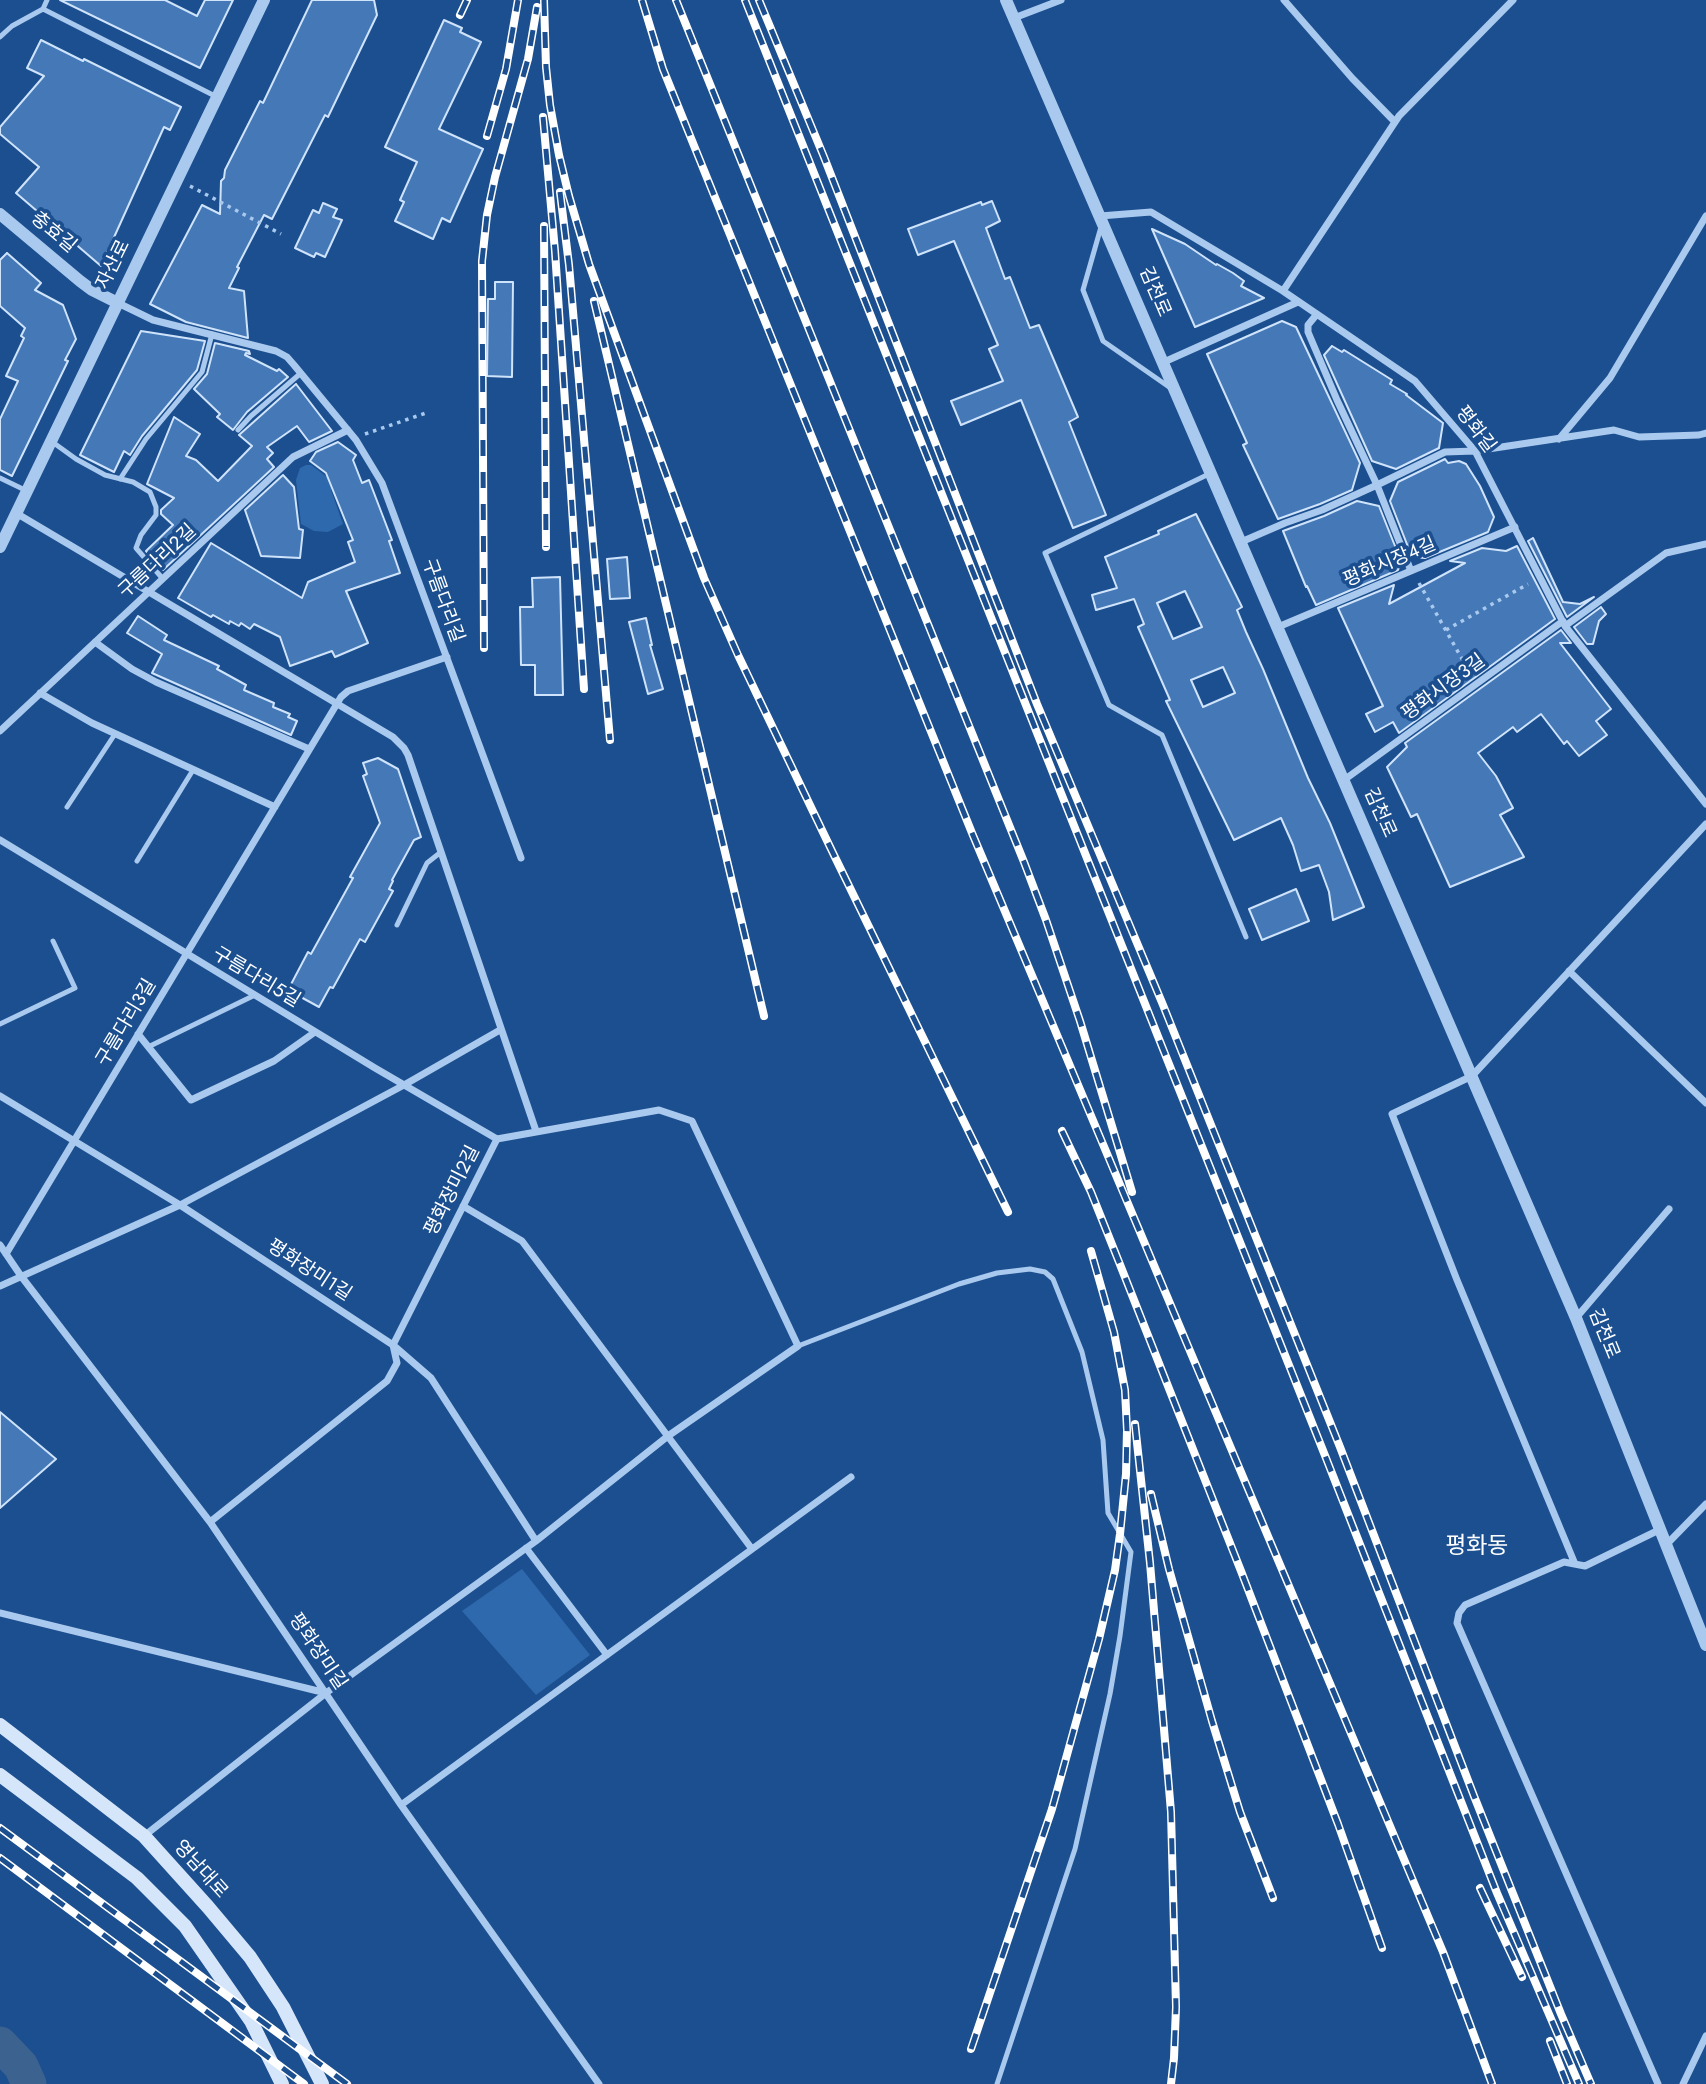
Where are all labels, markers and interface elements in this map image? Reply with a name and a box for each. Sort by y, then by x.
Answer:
street label: 충효길 [26,207,80,259]
street label: 자산로 [92,236,136,294]
street label: 김천로 [1133,263,1175,321]
street label: 평화길 [1450,402,1500,458]
street label: 구름다리2길 [114,520,202,604]
street label: 평화시장4길 [1340,533,1440,593]
street label: 구름다리길 [416,556,468,646]
street label: 평화시장3길 [1398,650,1490,726]
street label: 김천로 [1358,784,1400,842]
street label: 구름다리5길 [208,943,304,1013]
street label: 구름다리3길 [92,975,162,1071]
street label: 평화장미2길 [421,1142,485,1240]
street label: 평화장미1길 [263,1235,355,1307]
street label: 김천로 [1583,1305,1623,1363]
district label: 평화동 [1445,1533,1509,1561]
street label: 평화장미길 [283,1609,351,1695]
street label: 영남대로 [168,1836,232,1904]

